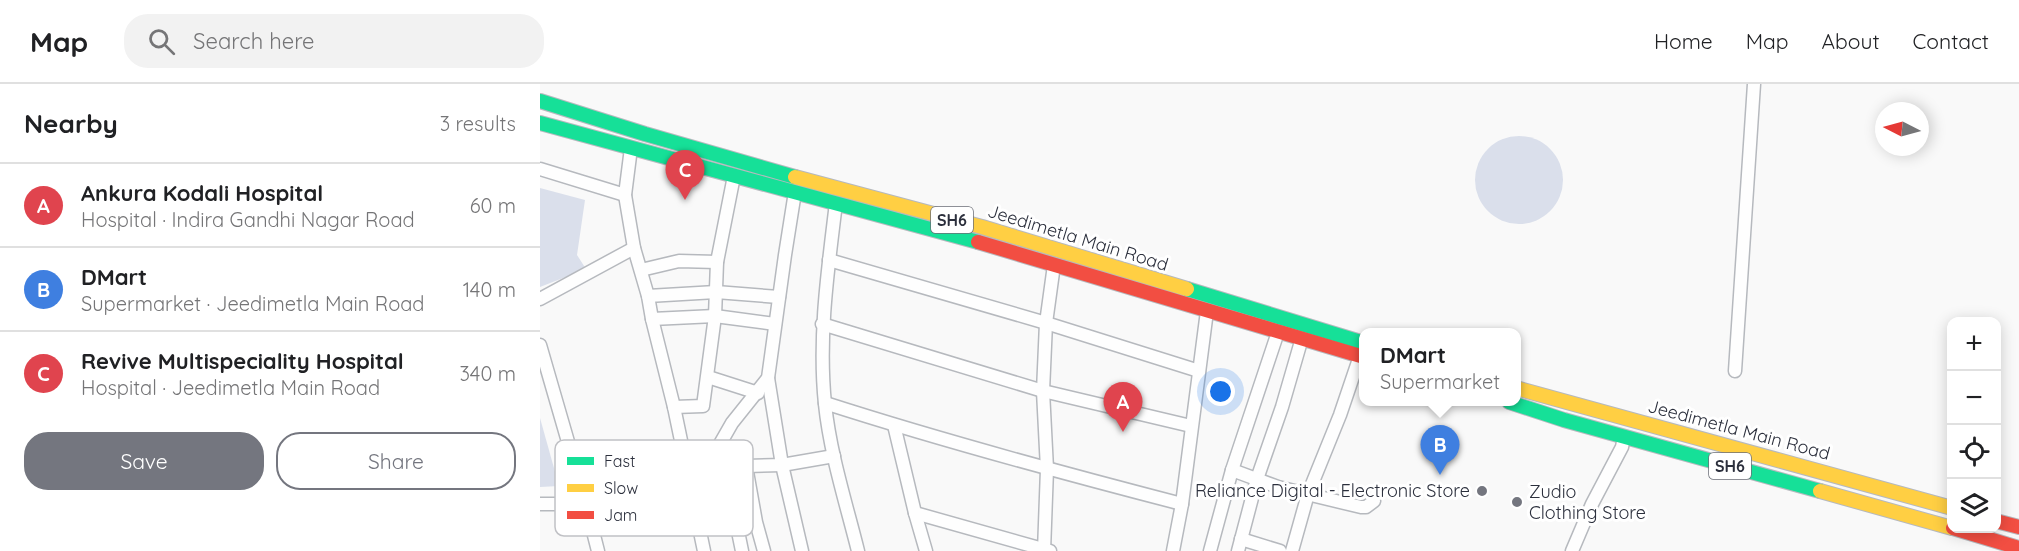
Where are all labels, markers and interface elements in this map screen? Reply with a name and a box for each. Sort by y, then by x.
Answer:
search box [124,14,544,68]
text: Map [30,24,88,59]
icon: search [145,25,178,58]
text: Search here [193,27,315,55]
text: Home [1654,28,1713,54]
text: Map [1746,28,1789,54]
text: About [1822,28,1880,54]
text: Contact [1913,28,1989,54]
north arrow [1875,102,1929,156]
text: Nearby [24,107,118,140]
text: 3 results [440,111,516,136]
pin: C [666,150,704,200]
text: Ankura Kodali Hospital [81,179,323,207]
text: A [37,193,50,218]
text: 60 m [470,193,516,218]
street label: Jeedimetla Main Road [985,199,1171,276]
text: Hospital · Indira Gandhi Nagar Road [81,207,415,232]
road number: SH6 [931,207,973,233]
text: DMart [81,263,147,291]
text: B [37,277,50,302]
text: 140 m [463,277,516,302]
text: Supermarket · Jeedimetla Main Road [81,291,424,316]
map controls [1947,317,2001,533]
button: + [1947,317,2001,371]
popup [1359,328,1521,406]
text: DMart [1380,341,1446,369]
text: Revive Multispeciality Hospital [81,347,404,375]
text: C [37,361,50,386]
text: 340 m [459,361,516,386]
text: Supermarket [1380,369,1500,394]
button: − [1947,371,2001,425]
text: Hospital · Jeedimetla Main Road [81,375,380,400]
your location [1206,377,1235,406]
pin: A [1104,382,1142,432]
street label: Jeedimetla Main Road [1646,394,1833,465]
button: locate [1947,425,2001,479]
pin: B [1420,426,1460,475]
button: Save [24,432,264,490]
button: Share [276,432,516,490]
legend [555,440,753,536]
text: Fast [604,451,635,471]
road number: SH6 [1709,453,1751,479]
text: Slow [604,478,638,498]
place label: Reliance Digital - Electronic Store [1195,479,1470,502]
button: layers [1947,479,2001,533]
place label: Zudio Clothing Store [1529,480,1646,524]
marker: Reliance Digital - Electronic Store [1475,484,1489,498]
marker: Zudio Clothing Store [1510,495,1524,509]
text: Jam [604,505,637,525]

